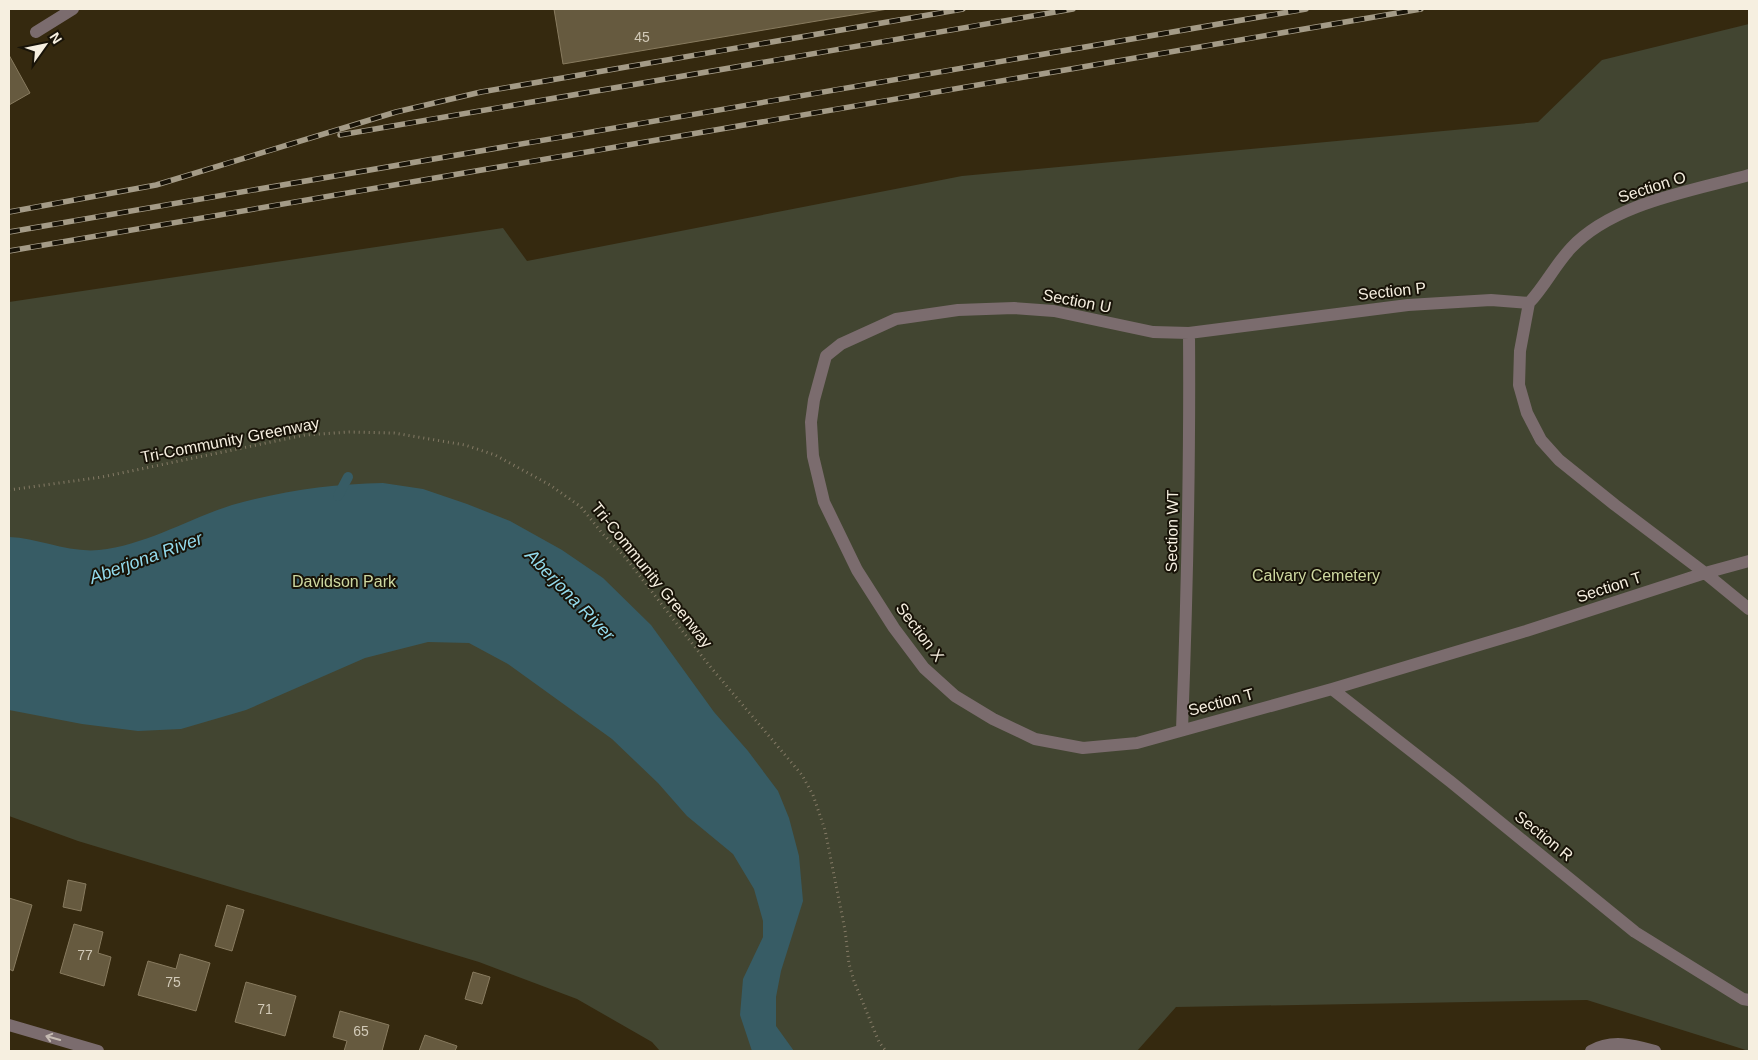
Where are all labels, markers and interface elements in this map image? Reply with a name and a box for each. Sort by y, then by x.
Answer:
north arrow [20,20,70,70]
text: N [46,29,65,47]
house number: 45 [634,29,650,45]
street label: Section O [1616,168,1688,206]
street label: Section P [1357,279,1427,303]
street label: Section U [1041,286,1113,316]
street label: Tri-Community Greenway [139,414,321,466]
street label: Section WT [1163,489,1181,572]
street label: Tri-Community Greenway [588,499,716,651]
water label: Aberjona River [86,528,206,588]
water label: Aberjona River [521,545,619,645]
park label: Calvary Cemetery [1252,567,1380,584]
street label: Section T [1574,568,1644,605]
park label: Davidson Park [292,573,397,590]
street label: Section X [893,600,948,665]
street label: Section T [1186,685,1256,719]
street label: Section R [1512,808,1576,864]
house number: 77 [77,947,93,963]
house number: 75 [165,974,181,990]
house number: 71 [257,1001,273,1017]
house number: 65 [353,1023,369,1039]
one-way arrow [46,1033,62,1043]

